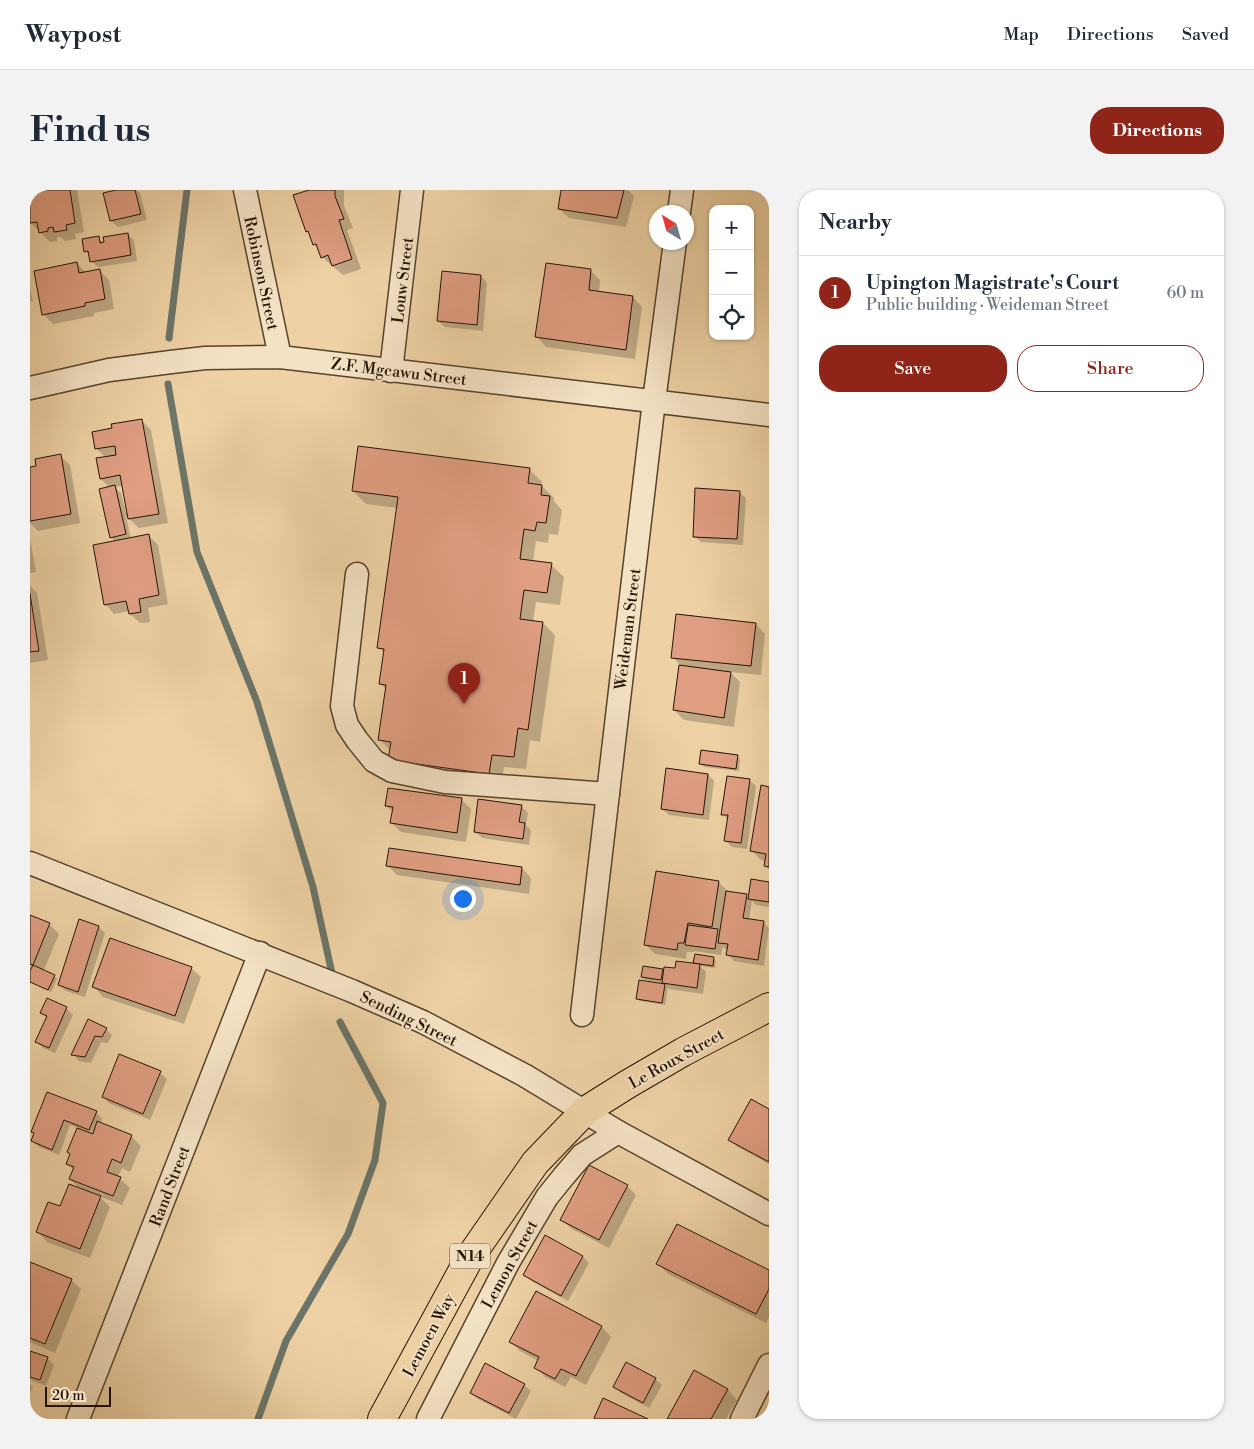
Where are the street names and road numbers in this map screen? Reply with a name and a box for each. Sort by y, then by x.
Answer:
street label: Robinson Street [239,214,283,332]
street label: Louw Street [388,236,418,324]
street label: Z.F. Mgcawu Street [330,354,468,390]
street label: Weideman Street [610,567,645,692]
street label: Sending Street [357,987,461,1051]
street label: Le Roux Street [625,1024,728,1093]
street label: Rand Street [145,1143,195,1230]
street label: Lemon Street [477,1217,543,1312]
road number: N14 [450,1244,490,1268]
street label: Lemoen Way [398,1290,459,1381]

